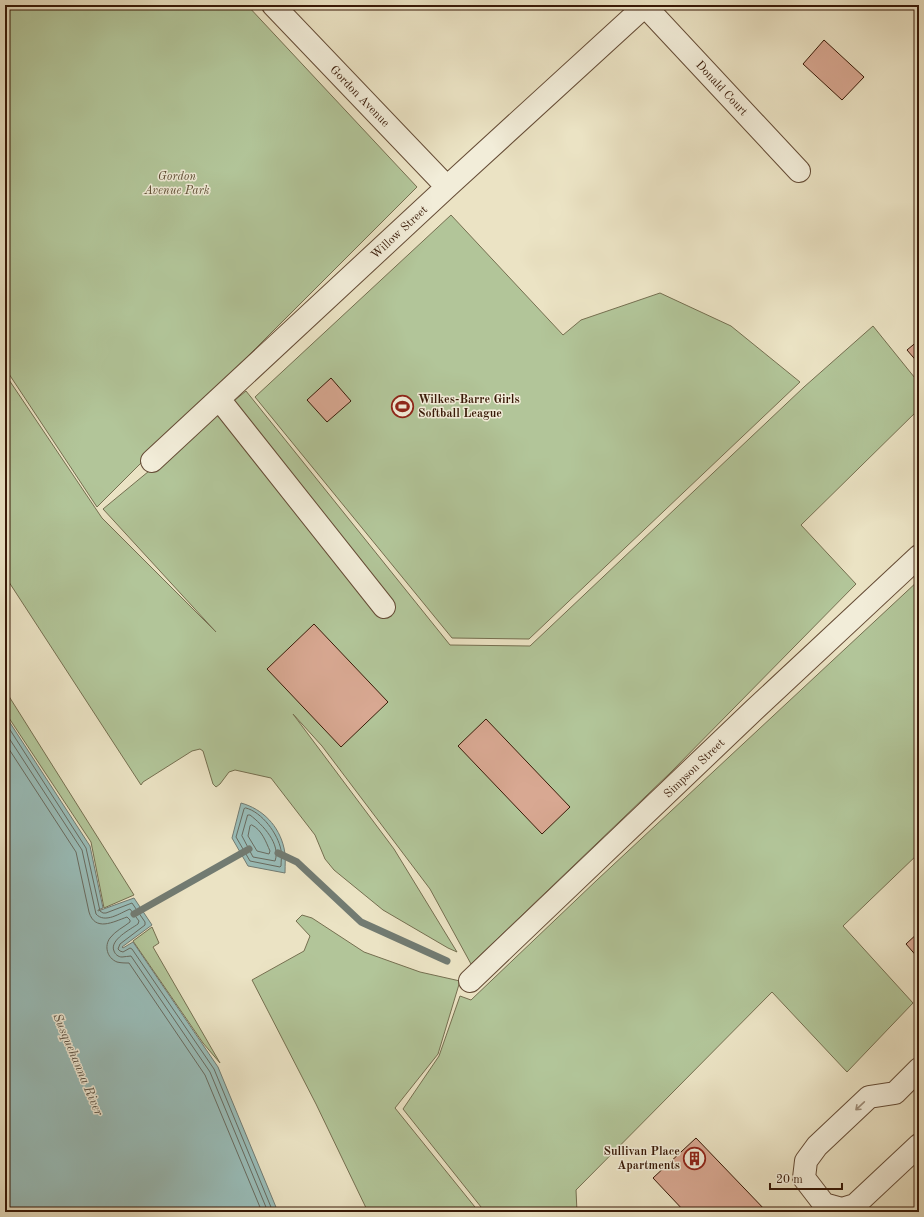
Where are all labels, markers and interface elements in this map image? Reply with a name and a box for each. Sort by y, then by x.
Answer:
street label: Donald Court [693,59,750,118]
street label: Gordon Avenue [327,64,392,130]
park label: Gordon Avenue Park [143,171,210,197]
street label: Willow Street [369,204,430,262]
sports icon: Wilkes-Barre Girls Softball League [389,393,415,419]
place label: Wilkes-Barre Girls Softball League [418,394,520,420]
street label: Simpson Street [662,737,727,801]
water label: Susquehanna River [50,1011,105,1118]
one-way arrow [855,1101,865,1111]
building icon: Sullivan Place Apartments [682,1145,708,1171]
place label: Sullivan Place Apartments [604,1146,680,1172]
scale bar [770,1165,842,1191]
text: 20 m [776,1174,803,1186]

